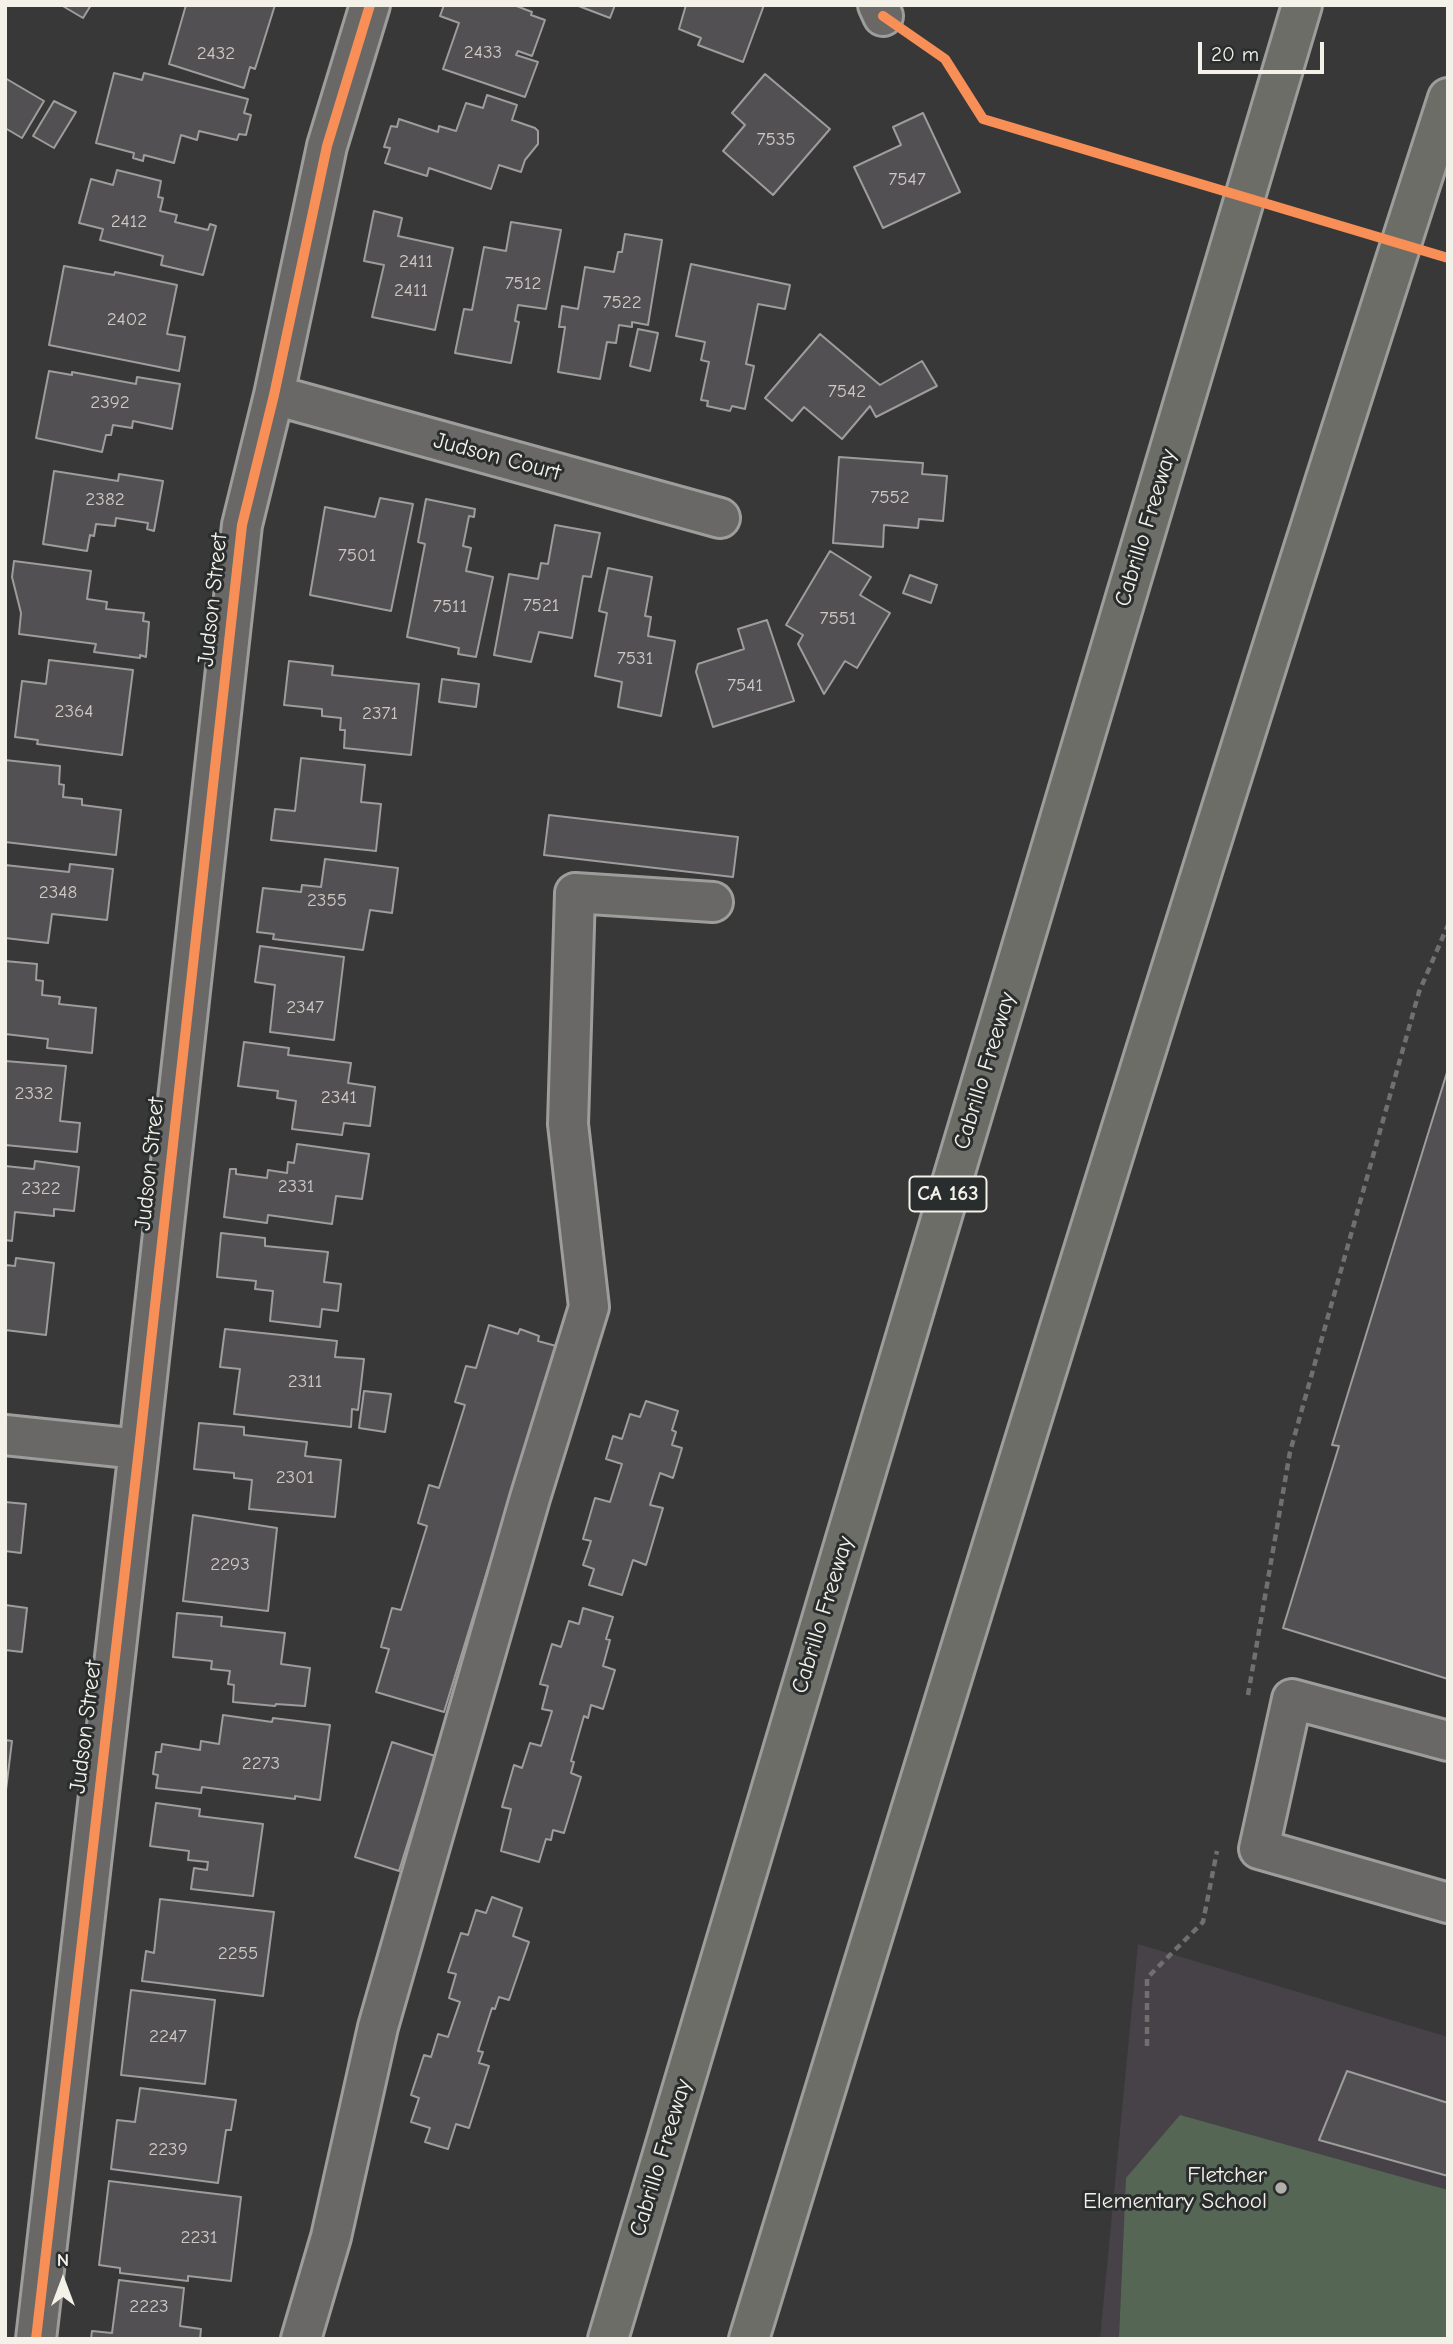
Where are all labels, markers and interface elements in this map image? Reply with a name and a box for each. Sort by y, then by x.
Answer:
scale bar [1201,28,1327,72]
house number: 2433 [464,42,502,64]
text: 20 m [1211,42,1259,66]
house number: 2432 [197,43,235,65]
house number: 7535 [756,129,796,151]
house number: 7547 [888,169,926,191]
house number: 2412 [111,211,147,233]
house number: 2411 [399,251,433,273]
house number: 7512 [505,273,541,295]
house number: 2411 [394,280,428,302]
house number: 7522 [602,292,642,314]
house number: 2402 [107,309,147,331]
house number: 7542 [828,381,866,403]
house number: 2392 [90,392,130,414]
street label: Judson Court [431,427,563,487]
street label: Cabrillo Freeway [1109,446,1183,610]
house number: 7552 [870,487,910,509]
house number: 2382 [85,489,125,511]
street label: Judson Street [192,532,234,668]
house number: 7501 [338,545,376,567]
house number: 7521 [523,595,559,617]
house number: 7511 [433,596,467,618]
house number: 7551 [819,608,857,630]
house number: 7531 [617,648,653,670]
house number: 7541 [727,675,763,697]
house number: 2364 [54,701,94,723]
house number: 2371 [362,703,398,725]
house number: 2348 [39,882,77,904]
house number: 2355 [307,890,347,912]
street label: Cabrillo Freeway [948,989,1022,1153]
house number: 2347 [286,997,324,1019]
house number: 2332 [14,1083,54,1105]
house number: 2341 [321,1087,357,1109]
street label: Judson Street [129,1096,171,1232]
house number: 2331 [278,1176,314,1198]
road number: CA 163 [909,1176,986,1212]
house number: 2322 [21,1178,61,1200]
house number: 2311 [288,1371,322,1393]
house number: 2301 [276,1467,314,1489]
street label: Cabrillo Freeway [786,1533,860,1697]
house number: 2293 [210,1554,250,1576]
street label: Judson Street [64,1659,108,1795]
house number: 2273 [242,1753,280,1775]
house number: 2255 [218,1943,258,1965]
house number: 2247 [149,2026,187,2048]
street label: Cabrillo Freeway [624,2076,698,2240]
house number: 2239 [148,2139,188,2161]
place label: Fletcher Elementary School [1083,2161,1267,2215]
marker: Fletcher Elementary School [1273,2180,1289,2196]
house number: 2231 [180,2227,218,2249]
north arrow [28,2246,98,2316]
text: N [57,2249,69,2271]
house number: 2223 [129,2296,169,2318]

